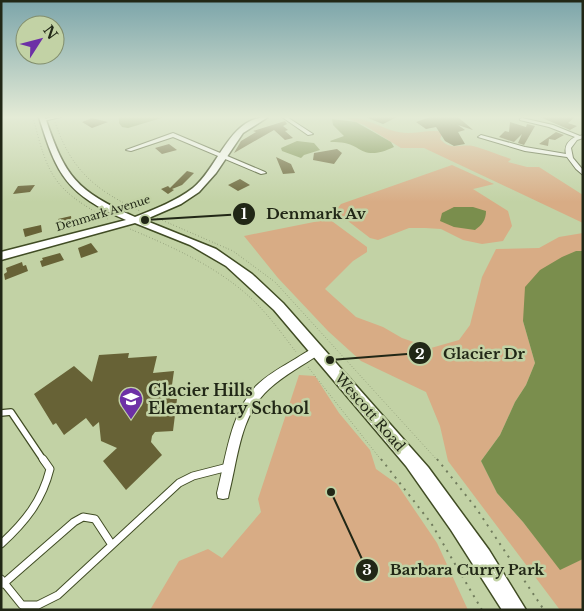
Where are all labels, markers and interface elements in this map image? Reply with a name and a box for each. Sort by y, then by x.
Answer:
north arrow [15,15,65,65]
text: N [39,22,62,43]
street label: Denmark Avenue [54,192,152,234]
callout: Denmark Av [231,199,377,229]
text: 1 [241,204,248,223]
text: Denmark Av [266,204,367,223]
callout: Glacier Dr [407,338,535,368]
text: 2 [415,344,425,363]
text: Glacier Dr [443,344,526,363]
street label: Wescott Road [330,368,409,455]
place label: Glacier Hills Elementary School [148,380,310,418]
school or university icon: Glacier Hills Elementary School [118,386,144,420]
callout: Barbara Curry Park [355,555,555,585]
text: 3 [362,560,372,579]
text: Barbara Curry Park [390,560,545,579]

